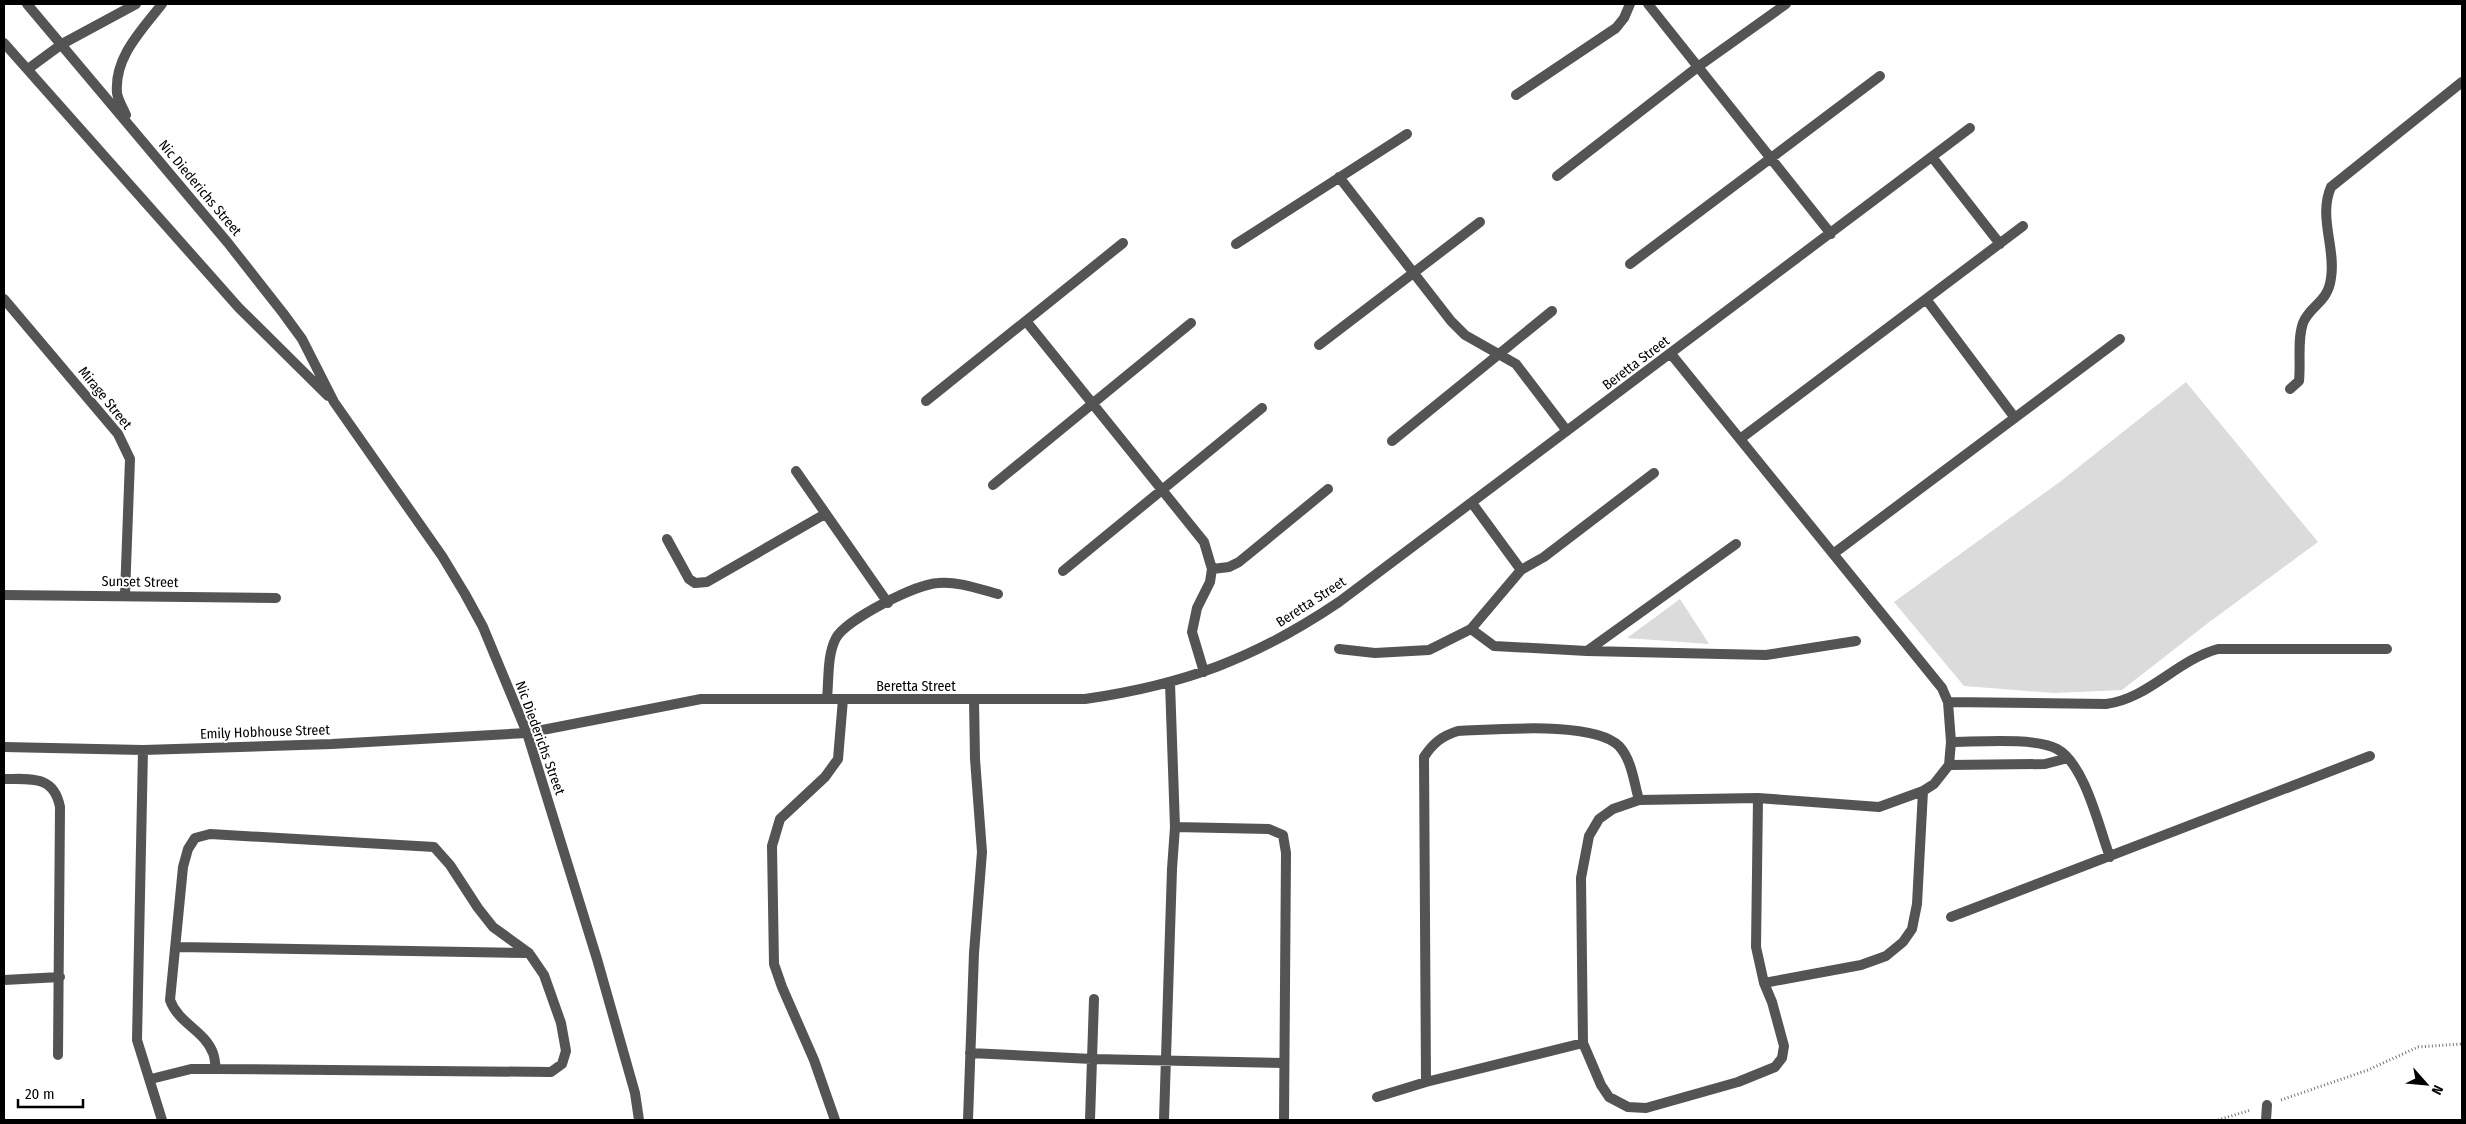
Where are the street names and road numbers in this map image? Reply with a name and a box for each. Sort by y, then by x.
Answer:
street label: Nic Diederichs Street [155,137,245,240]
street label: Beretta Street [1599,332,1673,394]
street label: Mirage Street [75,363,136,433]
street label: Sunset Street [101,573,179,591]
street label: Beretta Street [1273,573,1349,631]
street label: Beretta Street [876,678,956,695]
street label: Nic Diederichs Street [512,679,569,798]
street label: Emily Hobhouse Street [200,721,331,743]

